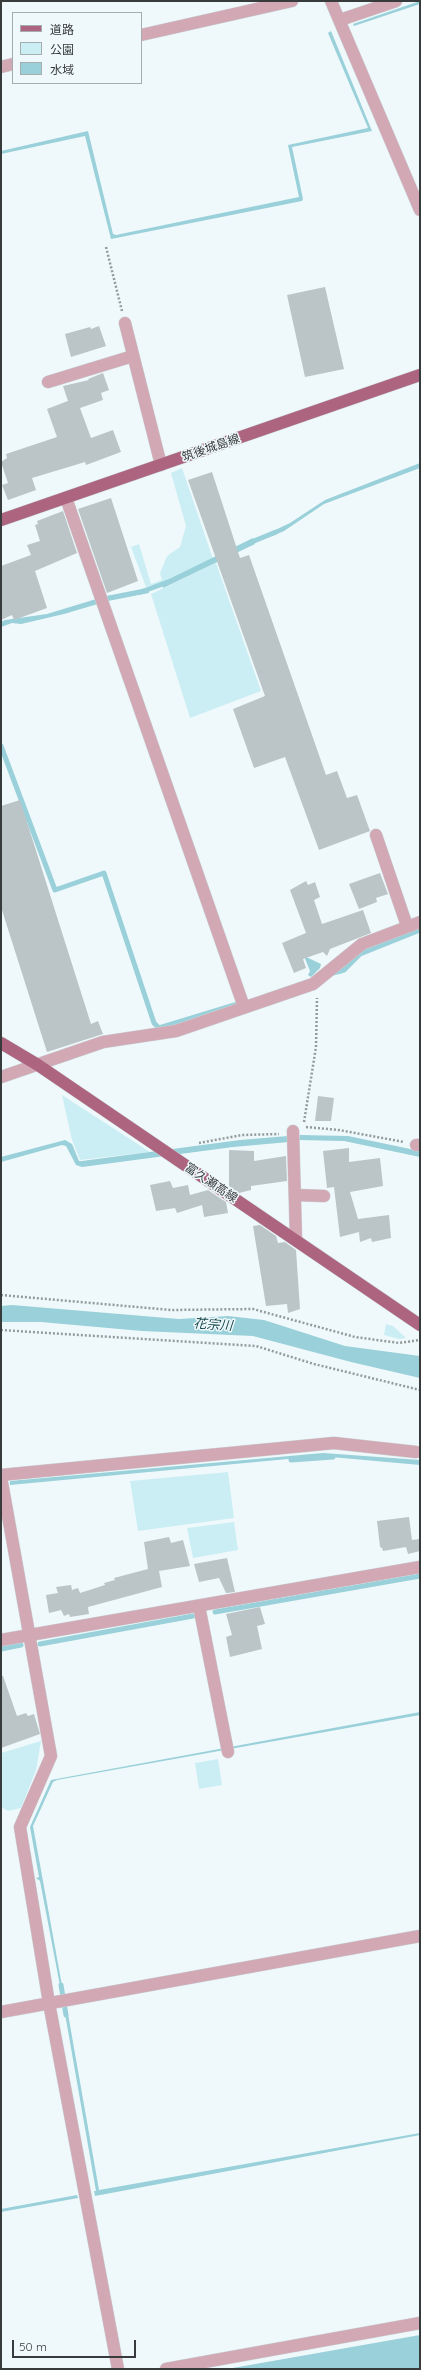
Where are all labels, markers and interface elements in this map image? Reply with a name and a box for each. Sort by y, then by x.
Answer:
legend [12,12,142,84]
text: 道路 [50,22,74,37]
text: 公園 [50,42,74,57]
text: 水域 [50,62,74,77]
street label: 筑後城島線 [180,431,242,465]
street label: 富久瀬高線 [182,1160,240,1206]
water label: 花宗川 [193,1316,233,1334]
scale bar [14,2332,138,2358]
text: 50 m [19,2339,47,2354]

